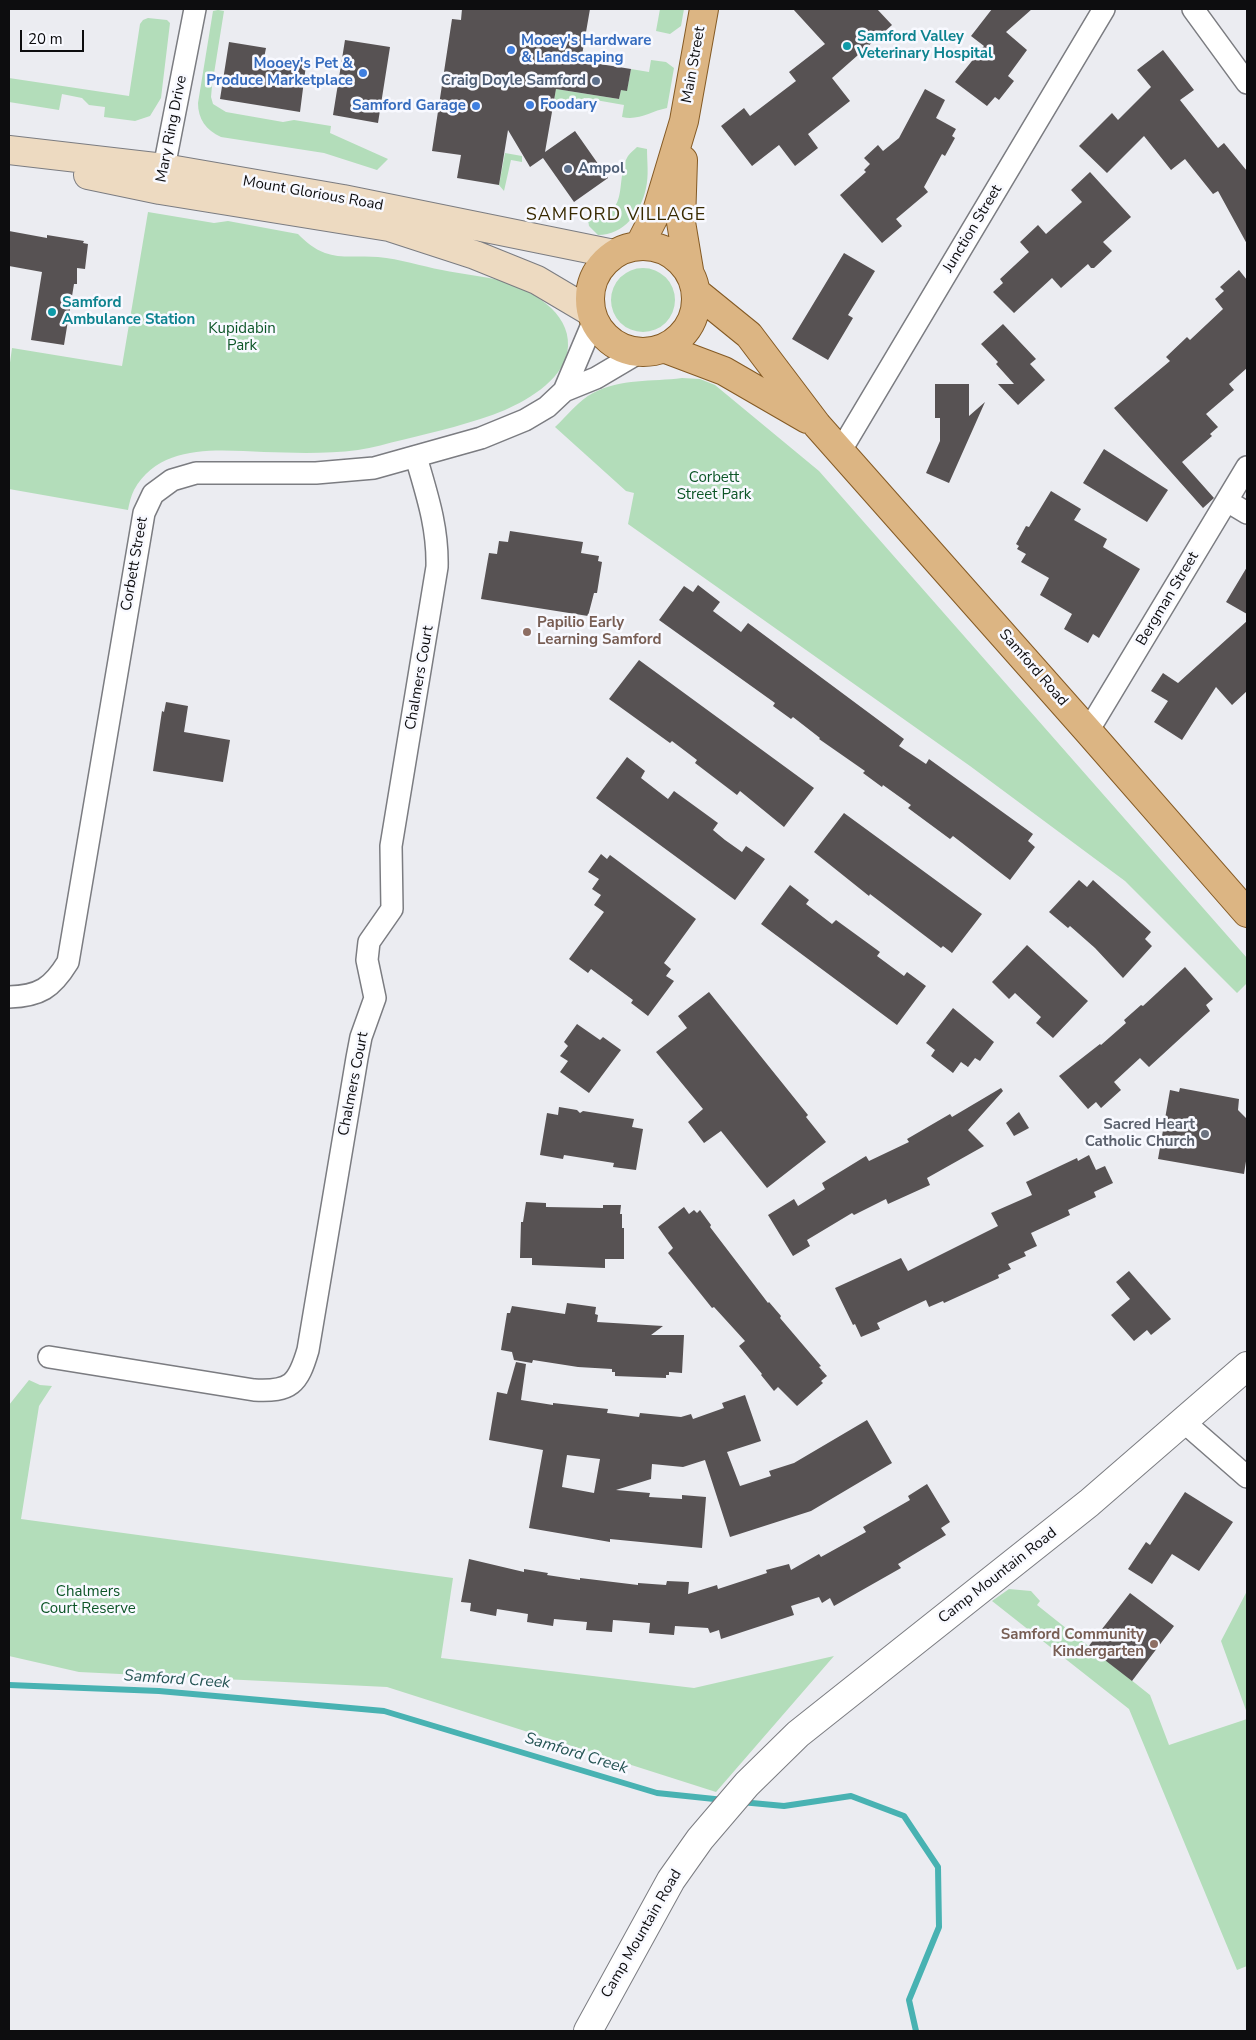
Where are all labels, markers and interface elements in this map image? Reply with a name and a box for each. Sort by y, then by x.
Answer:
scale bar [22,20,86,52]
street label: Main Street [678,25,710,105]
place label: Samford Valley Veterinary Hospital [857,28,993,63]
text: 20 m [28,29,63,49]
place label: Mooey's Hardware & Landscaping [521,32,651,67]
marker: Samford Valley Veterinary Hospital [841,40,853,52]
marker: Mooey's Hardware & Landscaping [505,44,517,56]
place label: Mooey's Pet & Produce Marketplace [206,55,353,90]
marker: Mooey's Pet & Produce Marketplace [357,67,369,79]
place label: Craig Doyle Samford [441,72,586,90]
street label: Mary Ring Drive [153,74,191,184]
marker: Craig Doyle Samford [590,75,602,87]
place label: Foodary [540,96,597,114]
place label: Samford Garage [352,97,466,115]
marker: Foodary [524,99,536,111]
marker: Samford Garage [470,100,482,112]
place label: Ampol [578,160,625,178]
marker: Ampol [562,163,574,175]
street label: Mount Glorious Road [241,173,385,215]
street label: Junction Street [940,182,1006,276]
district label: SAMFORD VILLAGE [524,205,708,227]
place label: Samford Ambulance Station [62,294,195,329]
marker: Samford Ambulance Station [46,306,58,318]
park label: Kupidabin Park [208,320,276,355]
park label: Corbett Street Park [677,469,751,504]
street label: Corbett Street [118,516,152,612]
street label: Bergman Street [1133,549,1203,649]
place label: Papilio Early Learning Samford [537,614,662,649]
street label: Chalmers Court [402,624,438,732]
marker: Papilio Early Learning Samford [521,626,533,638]
street label: Samford Road [995,626,1071,710]
street label: Chalmers Court [335,1030,373,1138]
place label: Sacred Heart Catholic Church [1085,1116,1195,1151]
marker: Sacred Heart Catholic Church [1199,1128,1211,1140]
street label: Camp Mountain Road [935,1524,1061,1628]
park label: Chalmers Court Reserve [40,1583,136,1618]
place label: Samford Community Kindergarten [1001,1626,1144,1661]
marker: Samford Community Kindergarten [1148,1638,1160,1650]
water label: Samford Creek [123,1667,231,1693]
water label: Samford Creek [522,1729,630,1779]
street label: Camp Mountain Road [598,1867,686,2001]

